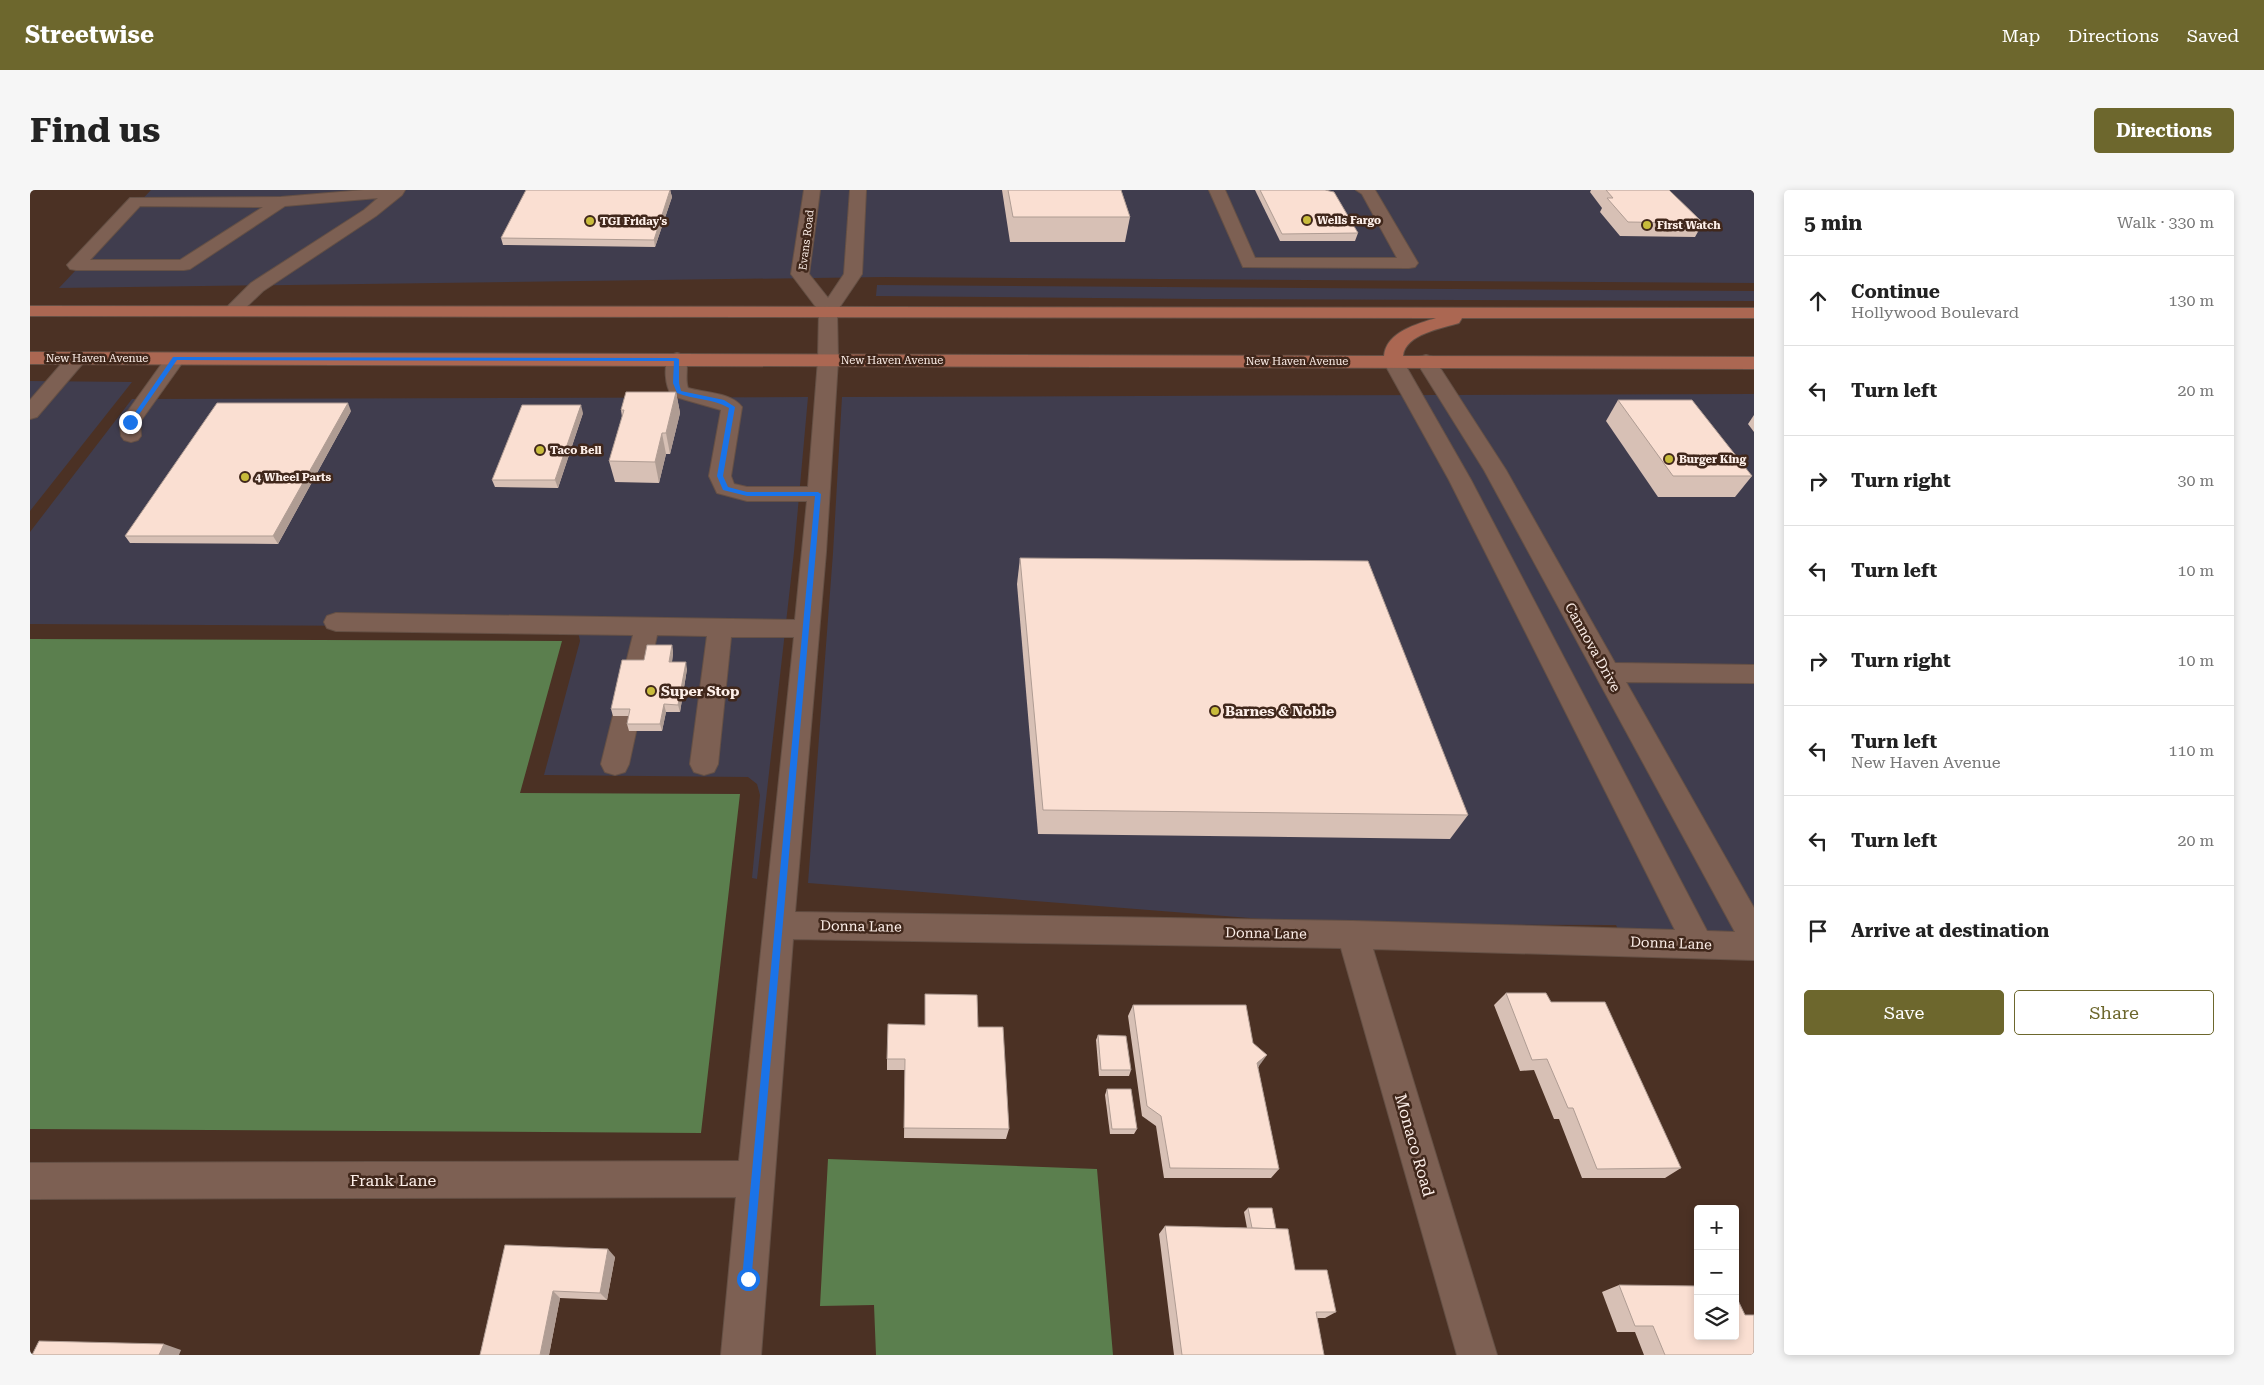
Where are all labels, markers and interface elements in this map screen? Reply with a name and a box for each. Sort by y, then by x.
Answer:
text: Streetwise [25,21,154,49]
text: Map [2002,25,2040,46]
text: Directions [2068,25,2159,46]
text: Saved [2187,25,2239,46]
button: Directions [2094,108,2234,153]
text: Find us [30,110,160,151]
street label: Evans Road [796,209,817,271]
text: 5 min [1804,211,1862,235]
text: Walk · 330 m [2117,213,2214,232]
marker: Wells Fargo [1301,214,1313,226]
place label: Wells Fargo [1317,214,1381,227]
marker: TGI Friday's [584,215,596,227]
place label: TGI Friday's [600,215,668,228]
marker: First Watch [1641,219,1653,231]
place label: First Watch [1657,219,1721,232]
text: Continue [1851,280,1940,303]
icon: ahead [1804,287,1832,315]
text: 130 m [2168,291,2214,310]
text: Hollywood Boulevard [1851,303,2019,322]
street label: New Haven Avenue [46,352,148,365]
street label: New Haven Avenue [841,354,943,367]
street label: New Haven Avenue [1246,355,1348,368]
icon: left [1804,377,1832,405]
text: Turn left [1851,379,1937,402]
text: 20 m [2177,381,2214,400]
route end [119,411,142,434]
marker: Taco Bell [534,444,546,456]
place label: Taco Bell [550,444,602,457]
marker: Burger King [1663,453,1675,465]
place label: Burger King [1679,453,1746,466]
icon: right [1804,467,1832,495]
text: Turn right [1851,469,1951,492]
marker: 4 Wheel Parts [239,471,251,483]
place label: 4 Wheel Parts [255,471,332,484]
text: 30 m [2177,471,2214,490]
icon: left [1804,557,1832,585]
text: Turn left [1851,559,1937,582]
text: 10 m [2177,561,2214,580]
street label: Cannova Drive [1562,600,1624,695]
icon: right [1804,647,1832,675]
text: Turn right [1851,649,1951,672]
text: 10 m [2177,651,2214,670]
place label: Super Stop [661,683,740,699]
marker: Super Stop [645,685,657,697]
place label: Barnes & Noble [1225,703,1334,719]
marker: Barnes & Noble [1209,705,1221,717]
text: Turn left [1851,730,1937,753]
icon: left [1804,737,1832,765]
text: 110 m [2168,741,2214,760]
text: New Haven Avenue [1851,753,2000,772]
icon: left [1804,827,1832,855]
text: Turn left [1851,829,1937,852]
text: 20 m [2177,831,2214,850]
street label: Donna Lane [820,917,902,935]
icon: arrive [1804,917,1832,945]
text: Arrive at destination [1851,919,2049,942]
street label: Donna Lane [1225,924,1307,942]
street label: Donna Lane [1630,934,1712,952]
button: Save [1804,990,2004,1035]
button: Share [2014,990,2214,1035]
street label: Monaco Road [1391,1092,1438,1199]
street label: Frank Lane [350,1171,437,1190]
map controls [1694,1205,1739,1340]
button: + [1694,1205,1739,1250]
button: − [1694,1250,1739,1295]
route start [737,1268,760,1291]
button: layers [1694,1295,1739,1340]

